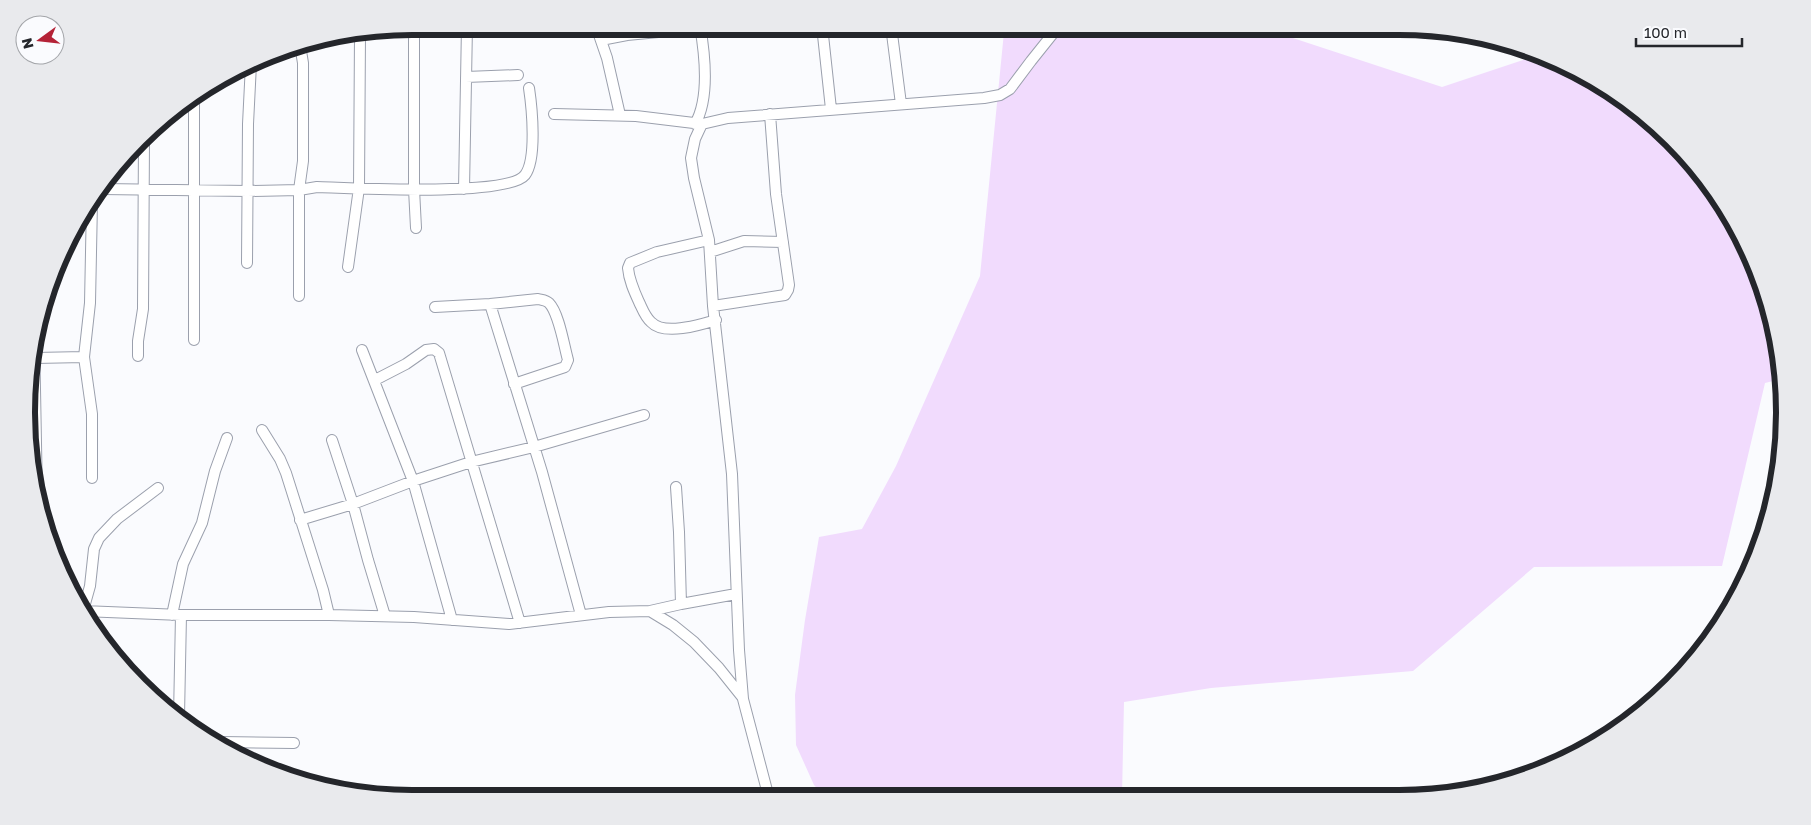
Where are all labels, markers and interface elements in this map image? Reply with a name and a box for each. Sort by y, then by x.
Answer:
north arrow [15,15,65,65]
scale bar [1636,15,1742,47]
text: 100 m [1644,23,1687,41]
text: N [17,36,37,51]

